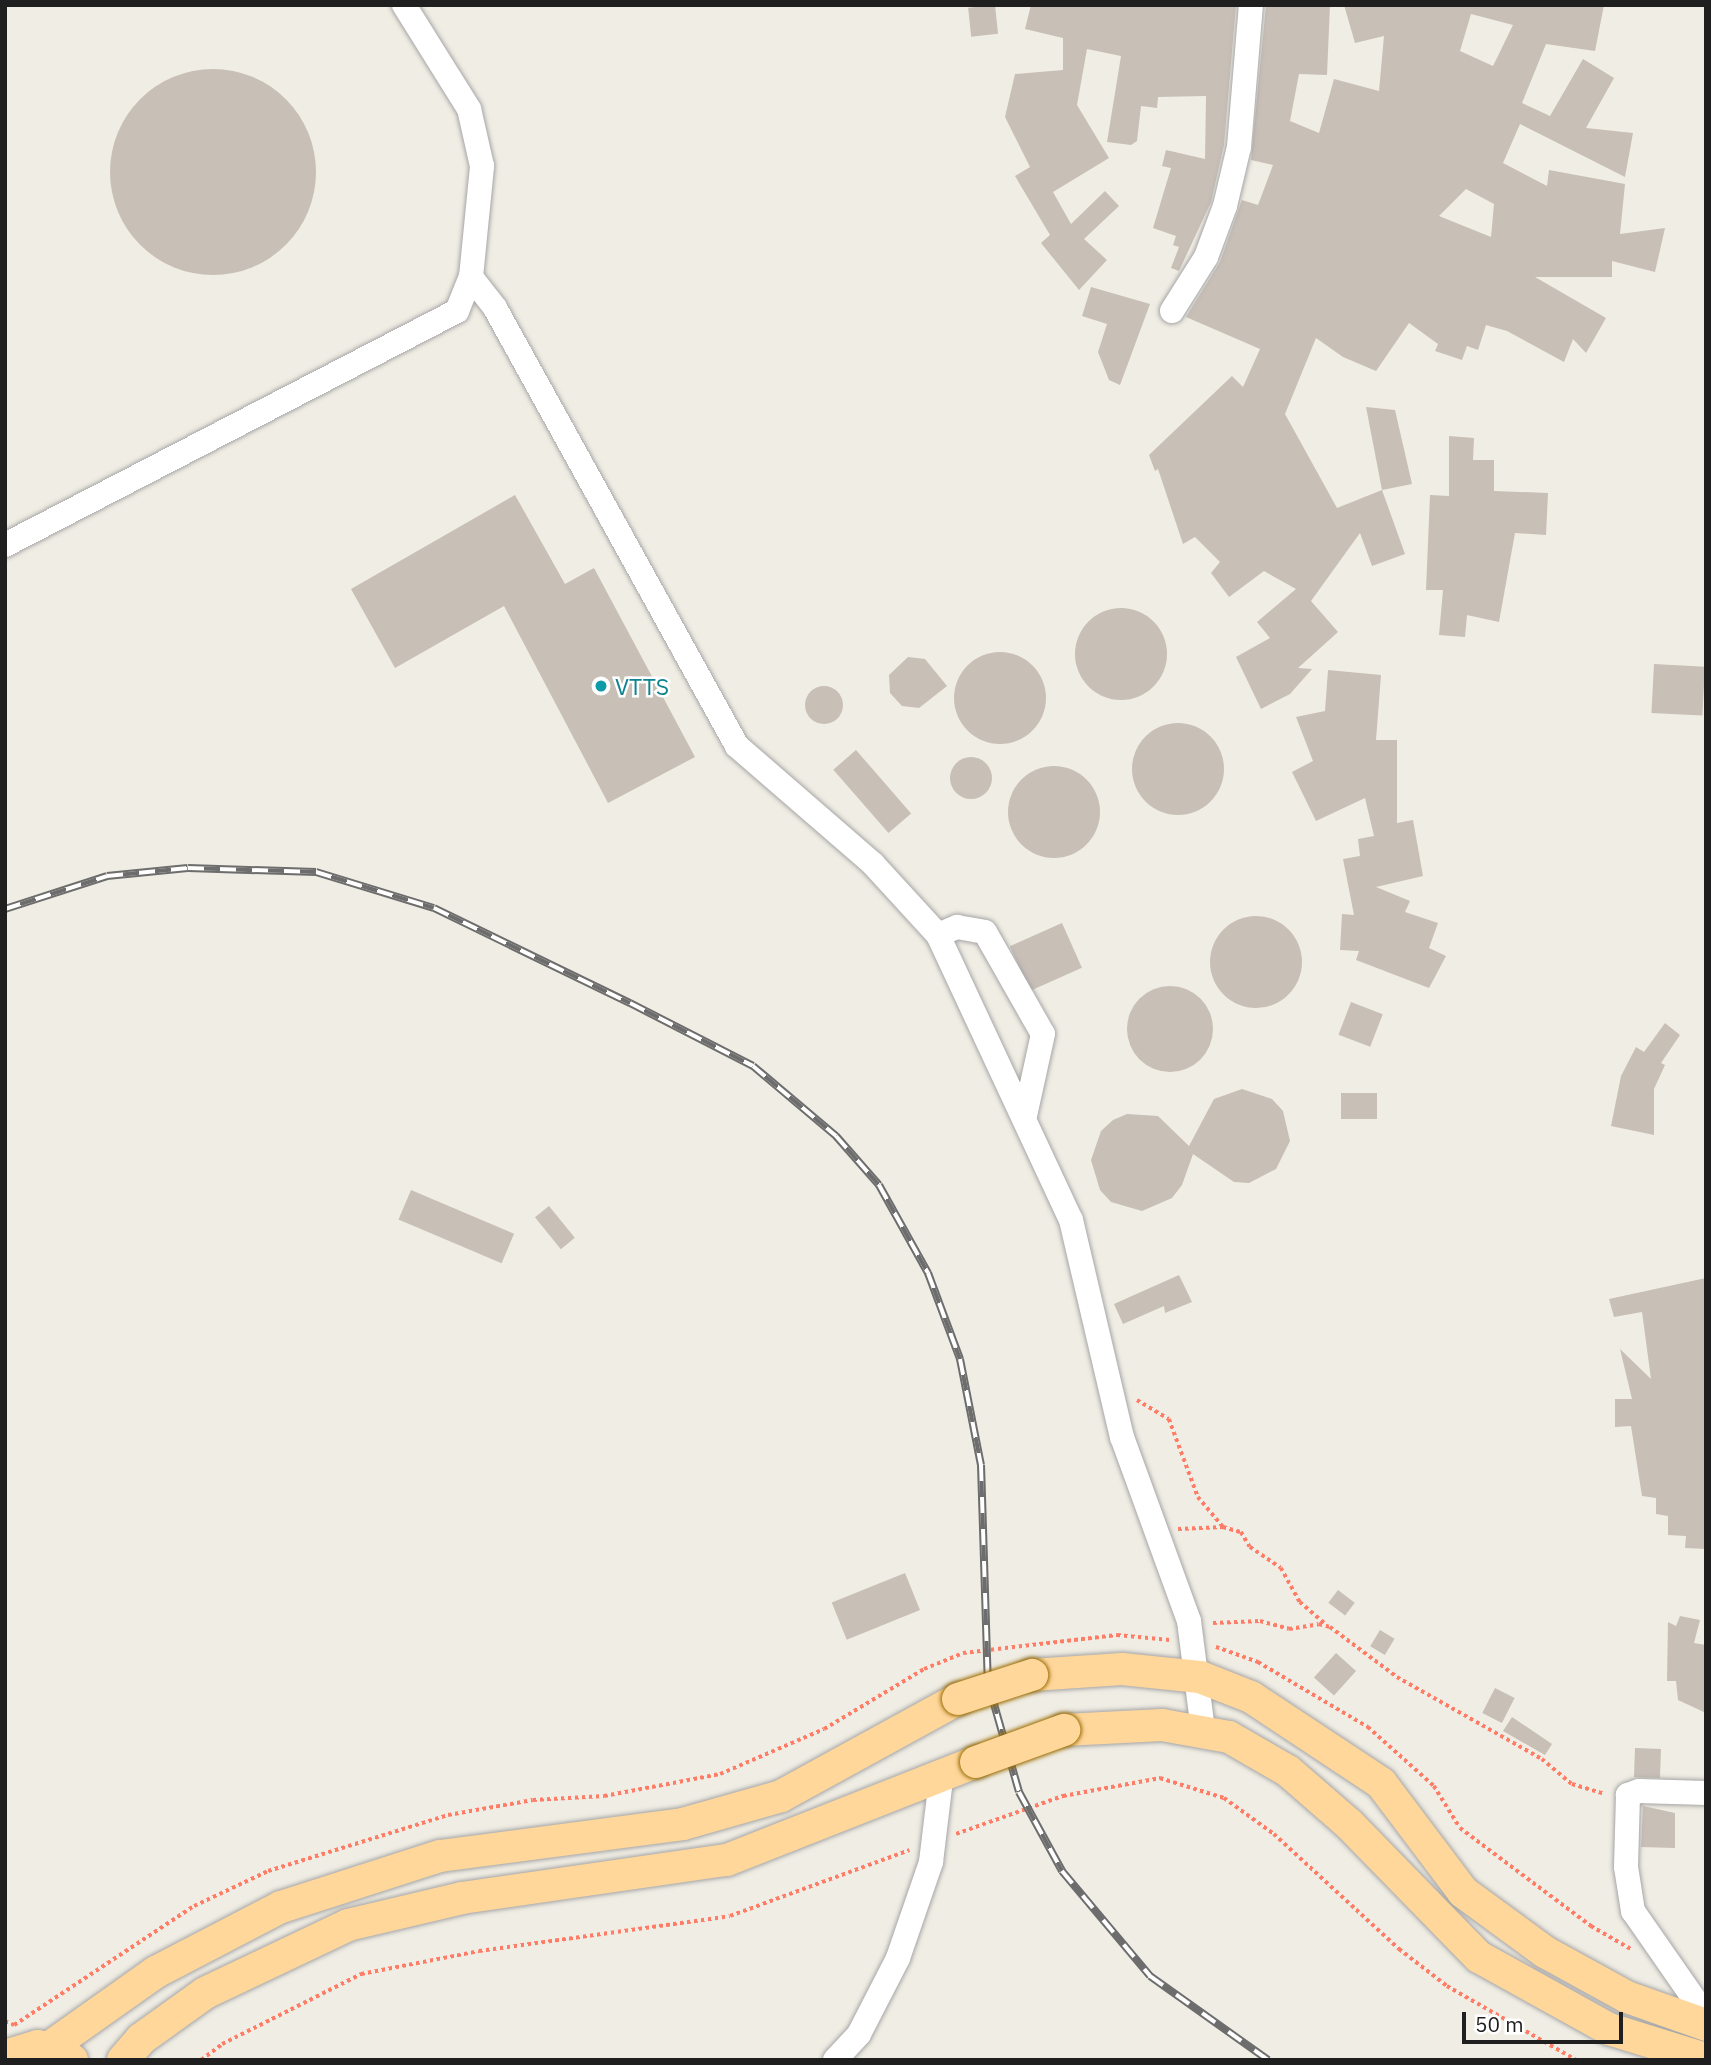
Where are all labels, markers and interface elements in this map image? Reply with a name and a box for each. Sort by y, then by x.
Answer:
place label: VTTS [615,672,669,700]
marker: VTTS [593,678,609,694]
scale bar [1466,1998,1627,2042]
text: 50 m [1475,2010,1524,2038]

